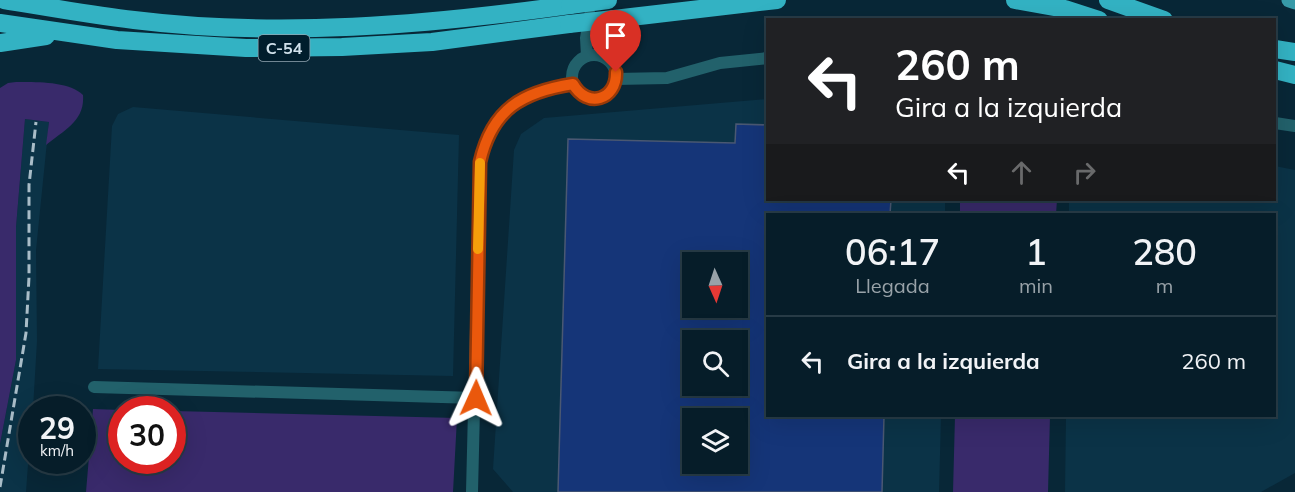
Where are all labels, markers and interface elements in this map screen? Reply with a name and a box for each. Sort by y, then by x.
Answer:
pin [590,10,641,72]
icon: arrive [599,19,632,52]
road number: C-54 [258,35,310,61]
text: 260 m [895,38,1020,91]
icon: left [796,42,874,120]
text: Gira a la izquierda [895,90,1122,124]
icon: left [942,156,975,189]
icon: ahead [1005,156,1038,189]
icon: right [1068,156,1101,189]
text: 06:17 [845,229,940,274]
text: 1 [1025,229,1047,274]
text: 280 [1132,229,1197,274]
north arrow [682,252,748,318]
map controls [682,252,748,474]
text: Llegada [855,273,930,298]
text: min [1019,273,1053,298]
text: m [1156,273,1173,298]
button: search [682,330,748,396]
icon: left [796,345,829,378]
text: Gira a la izquierda [847,347,1040,375]
text: 260 m [1181,347,1246,375]
position arrow [444,366,508,430]
speed limit sign: 30 [108,396,186,474]
button: layers [682,408,748,474]
text: 29 [39,409,75,447]
text: km/h [40,441,74,460]

